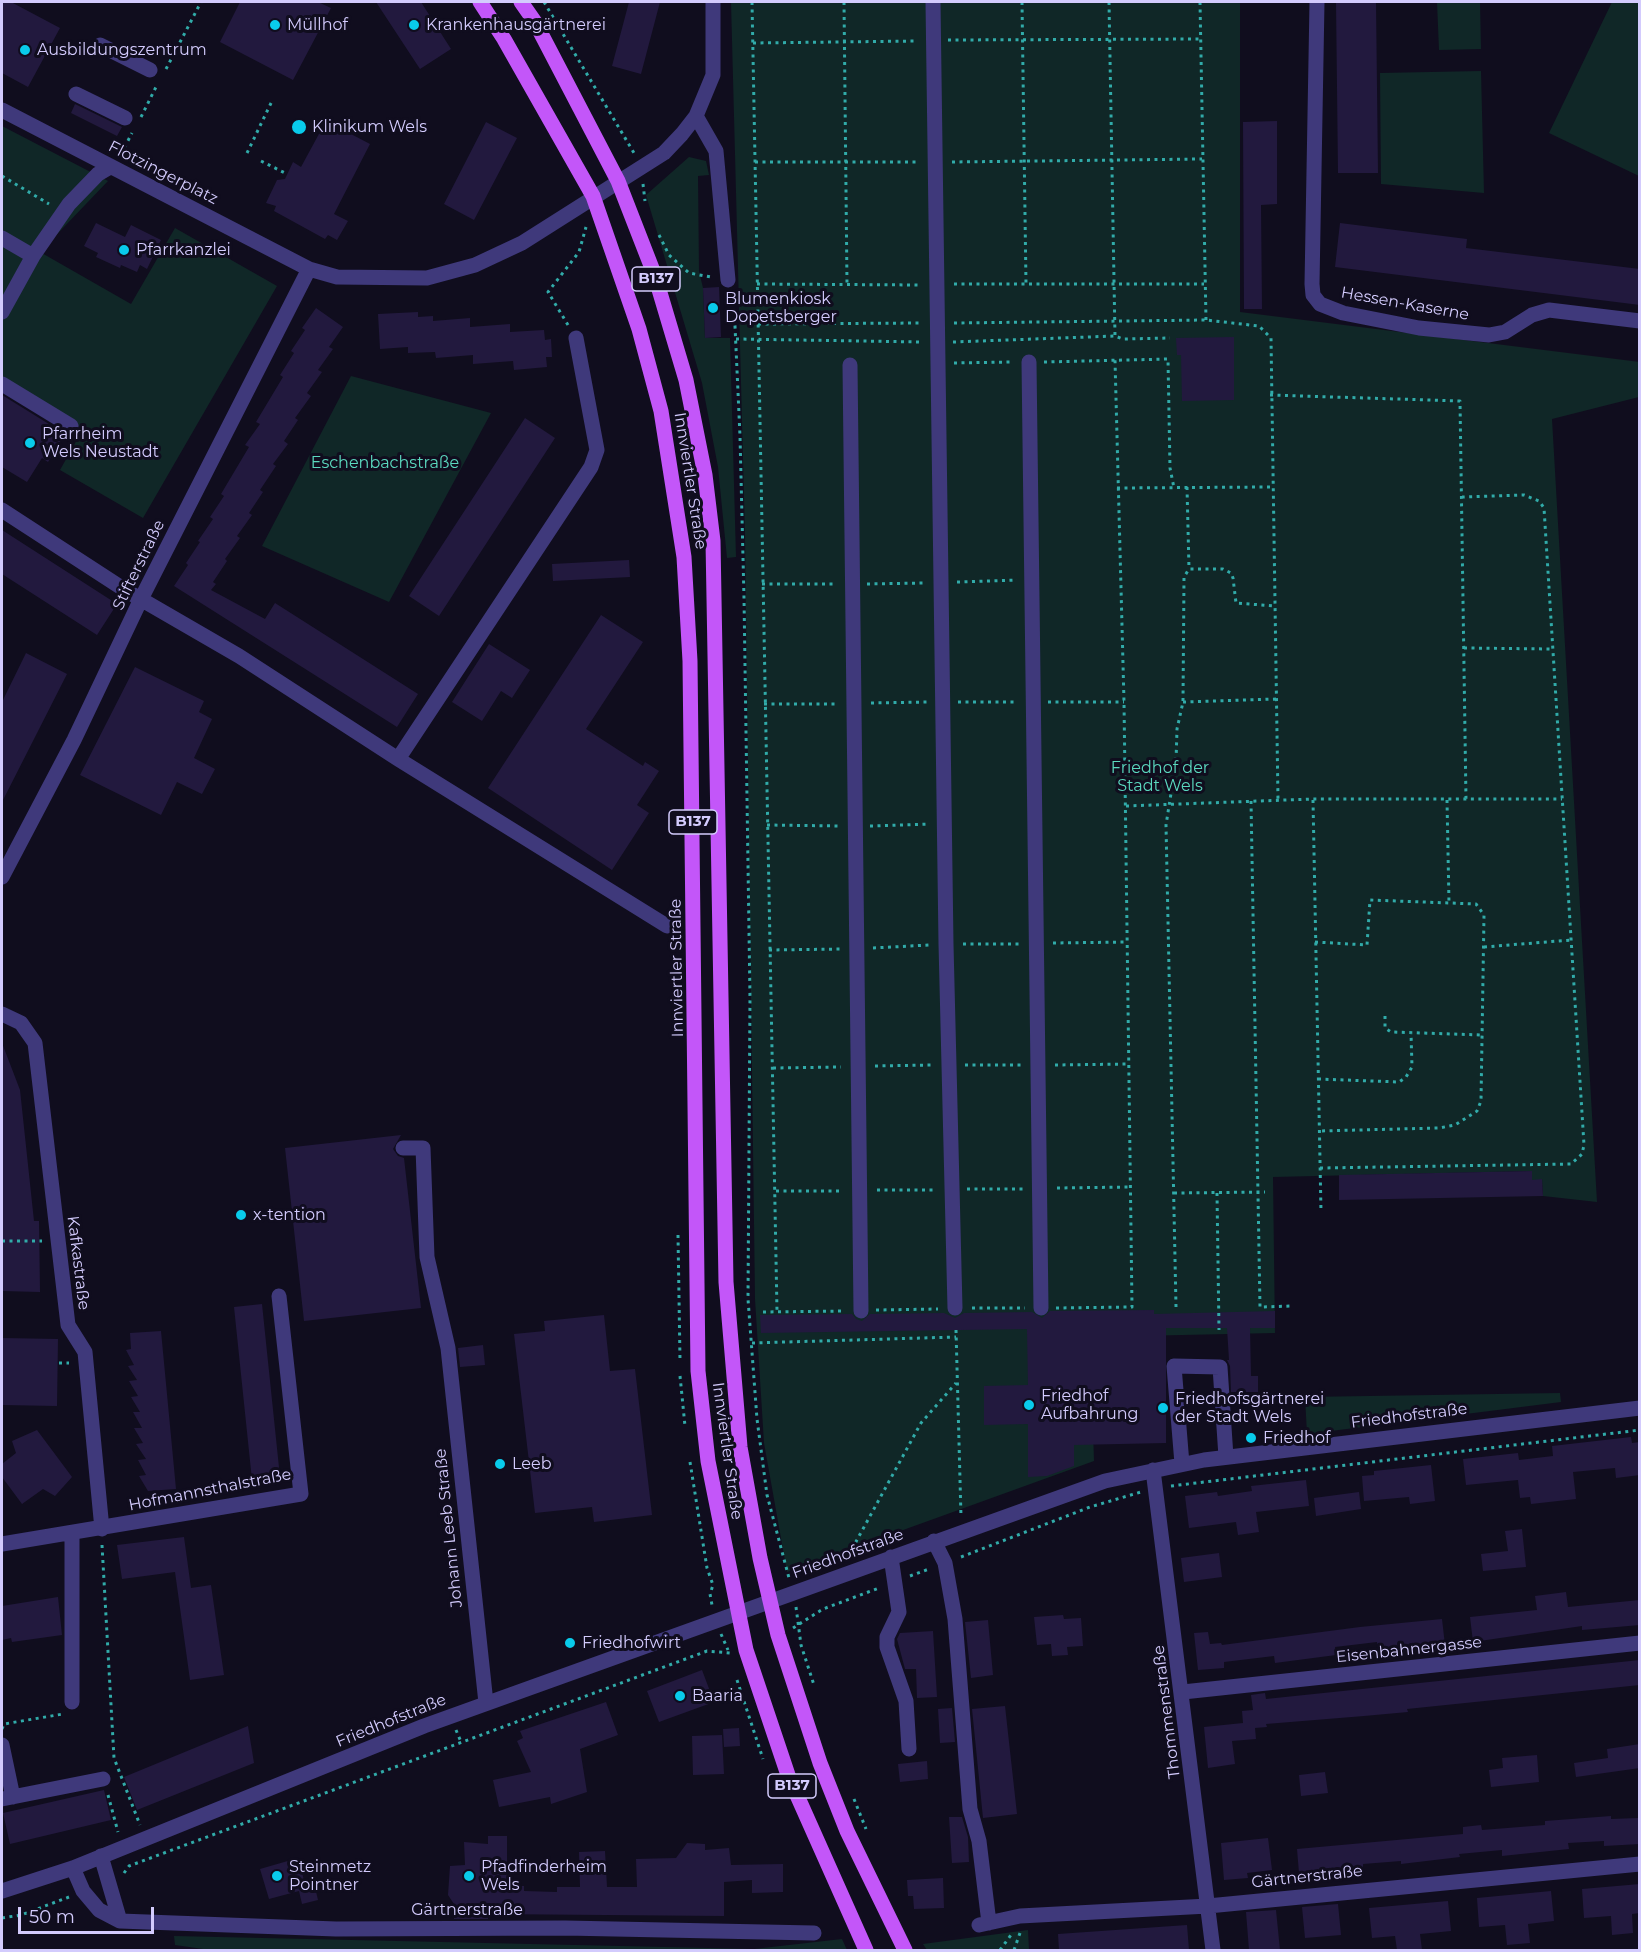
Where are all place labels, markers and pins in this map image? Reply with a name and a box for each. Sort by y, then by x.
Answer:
place label: Müllhof [287,15,348,35]
place label: Krankenhausgärtnerei [426,15,606,35]
marker: Müllhof [268,18,282,32]
marker: Krankenhausgärtnerei [407,18,421,32]
place label: Ausbildungszentrum [37,40,207,60]
marker: Ausbildungszentrum [18,43,32,57]
place label: Klinikum Wels [312,117,427,137]
marker: Klinikum Wels [290,118,308,136]
place label: Pfarrkanzlei [136,240,231,260]
marker: Pfarrkanzlei [117,243,131,257]
place label: Blumenkiosk Dopetsberger [725,289,837,327]
marker: Blumenkiosk Dopetsberger [706,301,720,315]
place label: Pfarrheim Wels Neustadt [42,424,159,462]
marker: Pfarrheim Wels Neustadt [23,436,37,450]
place label: x-tention [253,1205,326,1225]
marker: x-tention [234,1208,248,1222]
place label: Friedhof Aufbahrung [1041,1386,1138,1424]
place label: Friedhofsgärtnerei der Stadt Wels [1175,1389,1324,1427]
marker: Friedhof Aufbahrung [1022,1398,1036,1412]
marker: Friedhofsgärtnerei der Stadt Wels [1156,1401,1170,1415]
place label: Friedhof [1263,1428,1330,1448]
marker: Friedhof [1244,1431,1258,1445]
place label: Leeb [512,1454,551,1474]
marker: Leeb [493,1457,507,1471]
place label: Friedhofwirt [582,1633,681,1653]
marker: Friedhofwirt [563,1636,577,1650]
place label: Baaria [692,1686,743,1706]
marker: Baaria [673,1689,687,1703]
place label: Steinmetz Pointner [289,1857,371,1895]
place label: Pfadfinderheim Wels [481,1857,607,1895]
marker: Steinmetz Pointner [270,1869,284,1883]
marker: Pfadfinderheim Wels [462,1869,476,1883]

